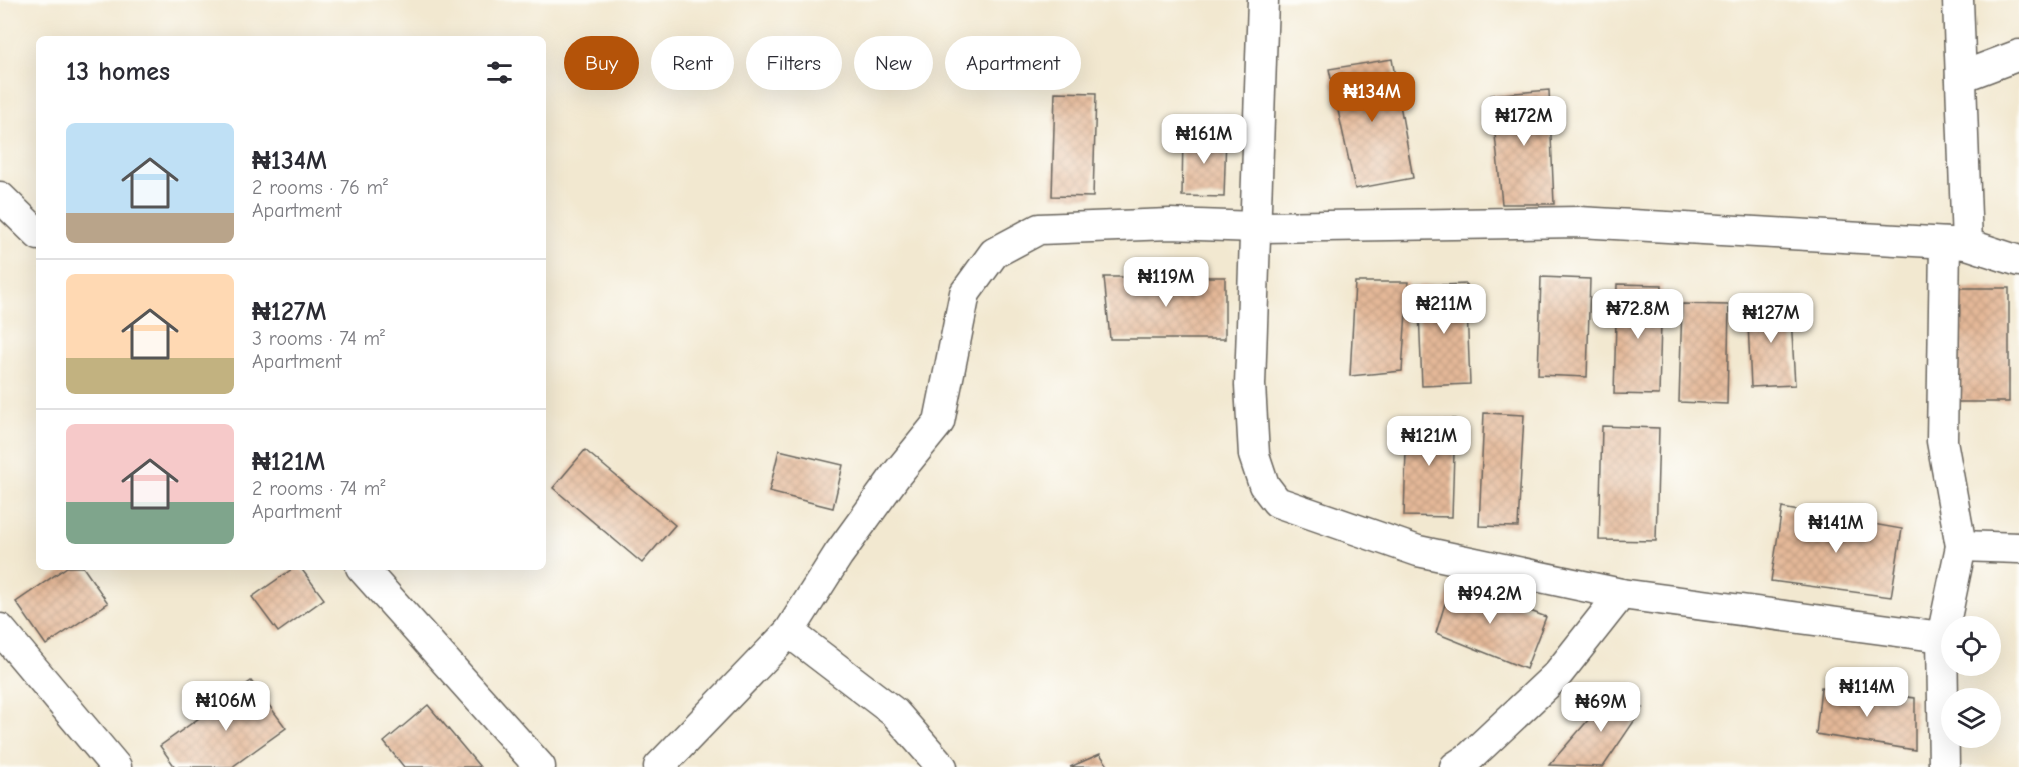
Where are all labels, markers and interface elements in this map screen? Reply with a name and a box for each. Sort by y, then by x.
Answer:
chip: Buy [564,36,639,90]
chip: Rent [651,36,734,90]
chip: Filters [746,36,842,90]
chip: New [854,36,933,90]
chip: Apartment [945,36,1081,90]
icon: filters [483,56,516,89]
text: 13 homes [66,57,170,87]
pin: ₦134M [1330,72,1414,123]
text: ₦134M [1343,80,1401,103]
pin: ₦172M [1482,96,1566,147]
text: ₦172M [1495,104,1553,127]
pin: ₦161M [1162,114,1246,165]
text: ₦161M [1176,122,1232,145]
text: ₦134M [252,146,327,176]
icon: home [114,147,186,219]
text: 2 rooms · 76 m² [252,176,388,199]
text: Apartment [252,199,342,222]
pin: ₦119M [1124,257,1208,308]
text: ₦119M [1138,265,1194,288]
pin: ₦211M [1402,284,1486,335]
pin: ₦72.8M [1589,289,1687,340]
text: ₦211M [1416,292,1472,315]
pin: ₦127M [1729,293,1813,344]
text: ₦127M [252,297,326,327]
text: ₦72.8M [1606,297,1670,320]
icon: home [114,298,186,370]
text: ₦127M [1742,301,1800,324]
text: 3 rooms · 74 m² [252,327,385,350]
text: Apartment [252,350,342,373]
pin: ₦121M [1387,416,1471,467]
text: ₦121M [1401,424,1457,447]
text: ₦121M [252,447,325,477]
icon: home [114,448,186,520]
text: 2 rooms · 74 m² [252,477,385,500]
text: Apartment [252,500,342,523]
pin: ₦141M [1794,503,1878,554]
text: ₦141M [1808,511,1864,534]
pin: ₦94.2M [1441,574,1539,625]
text: ₦94.2M [1458,582,1522,605]
map controls [1941,616,2001,748]
button: locate [1941,616,2001,676]
pin: ₦114M [1825,667,1909,718]
text: ₦114M [1839,675,1895,698]
pin: ₦106M [184,681,268,732]
pin: ₦69M [1565,682,1637,733]
button: layers [1941,688,2001,748]
text: ₦106M [196,689,256,712]
text: ₦69M [1575,690,1627,713]

